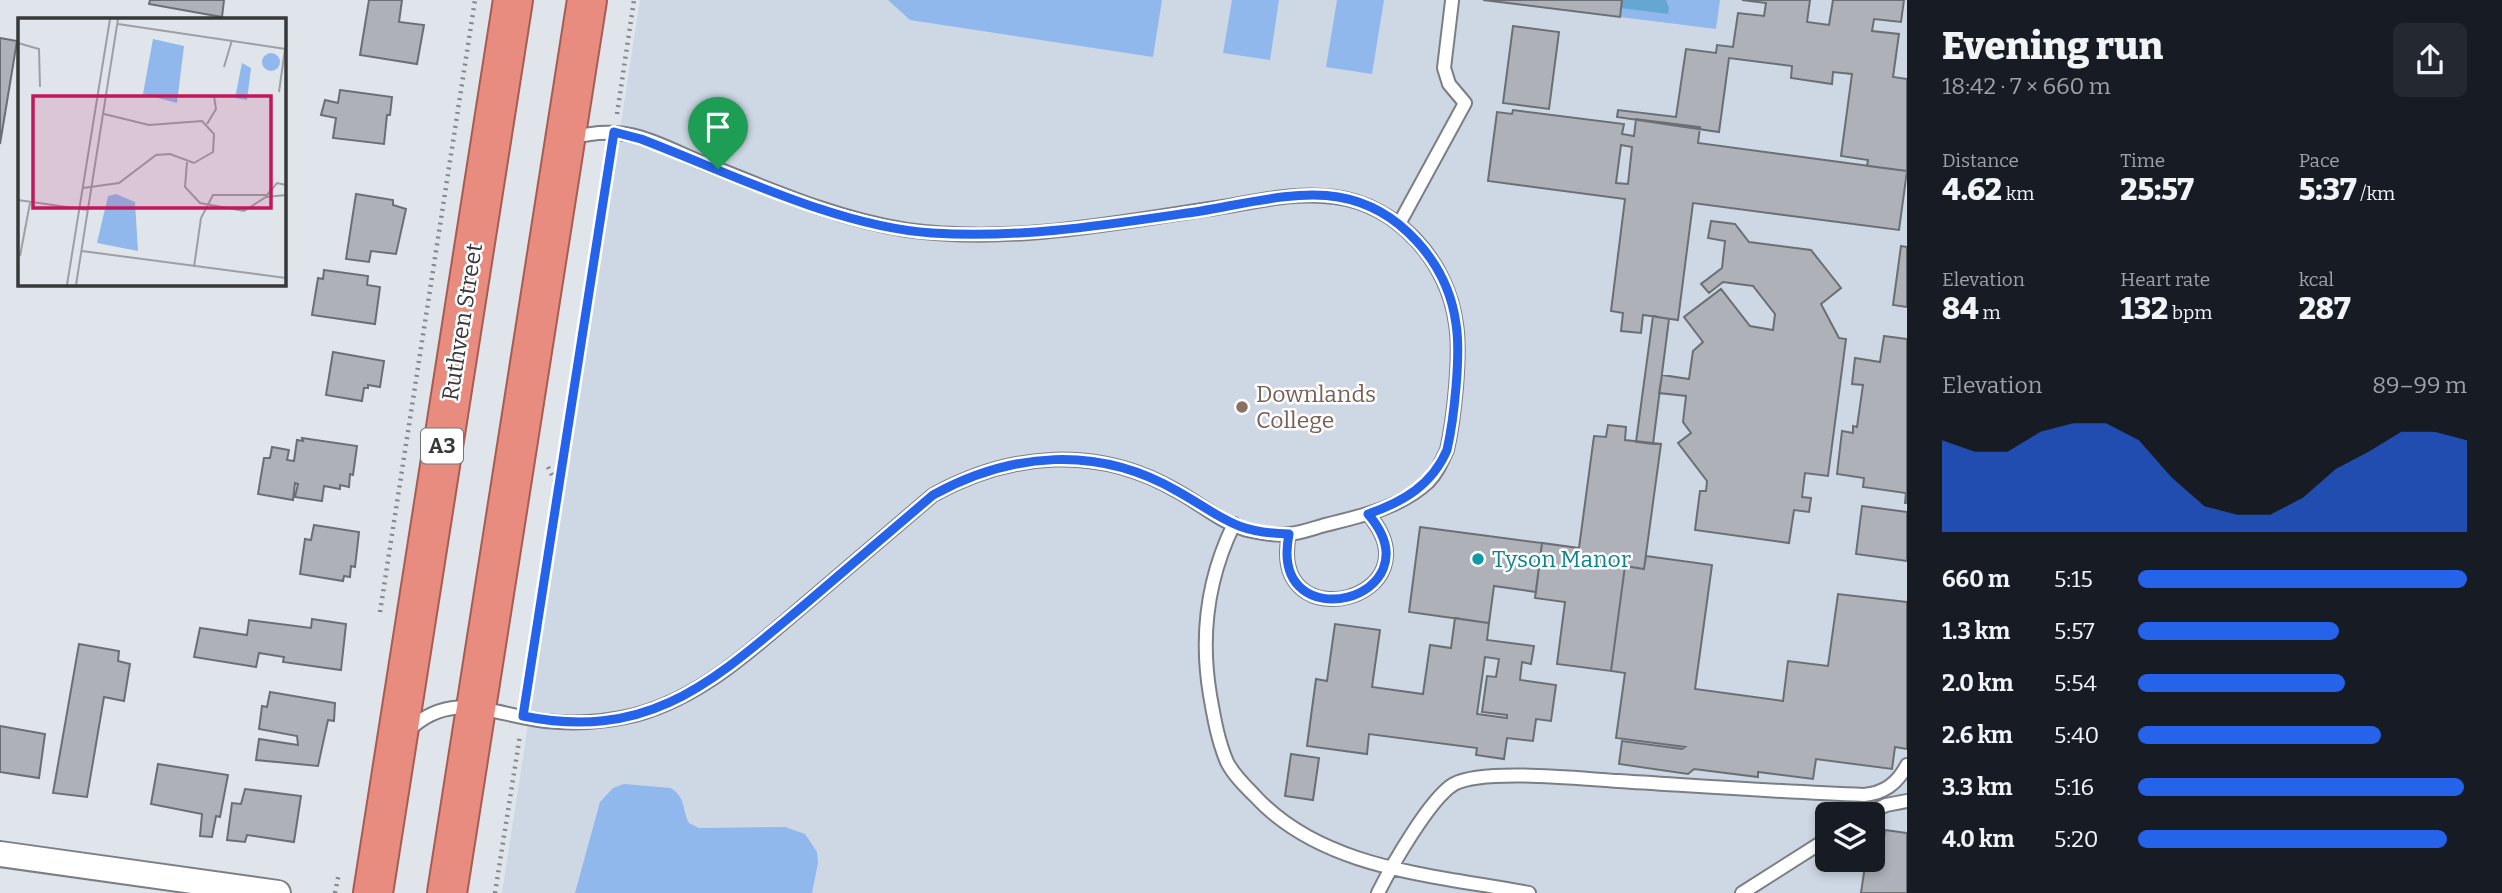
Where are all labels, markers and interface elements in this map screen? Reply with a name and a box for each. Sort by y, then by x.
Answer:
inset map [18,18,285,285]
text: Evening run [1942,23,2163,69]
button: share [2393,23,2467,97]
text: 18:42 · 7 × 660 m [1942,72,2111,100]
pin [688,97,748,169]
icon: arrive [699,108,737,146]
text: Distance [1942,149,2019,172]
text: Time [2120,149,2165,172]
text: Pace [2299,149,2340,172]
text: 4.62 [1942,172,2002,208]
text: 25:57 [2120,172,2194,208]
text: 5:37 [2299,172,2357,208]
text: km [2002,182,2034,205]
text: /km [2357,182,2395,205]
street label: Ruthven Street [436,241,488,403]
text: Elevation [1942,268,2025,291]
text: Heart rate [2120,268,2210,291]
text: kcal [2299,268,2334,291]
text: 84 [1942,291,1979,327]
text: 132 [2120,291,2168,327]
text: 287 [2299,291,2351,327]
text: m [1979,301,2001,324]
text: bpm [2168,301,2212,324]
text: Elevation [1942,371,2042,399]
text: 89–99 m [2372,371,2467,399]
place label: Downlands College [1256,380,1376,434]
marker: Downlands College [1234,399,1250,415]
road number: A3 [421,428,463,464]
place label: Tyson Manor [1492,545,1631,573]
marker: Tyson Manor [1470,551,1486,567]
text: 660 m [1942,565,2010,593]
text: 5:15 [2054,565,2093,593]
text: 1.3 km [1942,617,2010,645]
text: 5:57 [2054,617,2095,645]
text: 2.0 km [1942,669,2013,697]
text: 5:54 [2054,669,2097,697]
text: 2.6 km [1942,721,2013,749]
text: 5:40 [2054,721,2099,749]
text: 3.3 km [1942,773,2012,801]
text: 5:16 [2054,773,2094,801]
map controls [1815,802,1885,872]
button: layers [1815,802,1885,872]
text: 4.0 km [1942,825,2014,853]
text: 5:20 [2054,825,2098,853]

